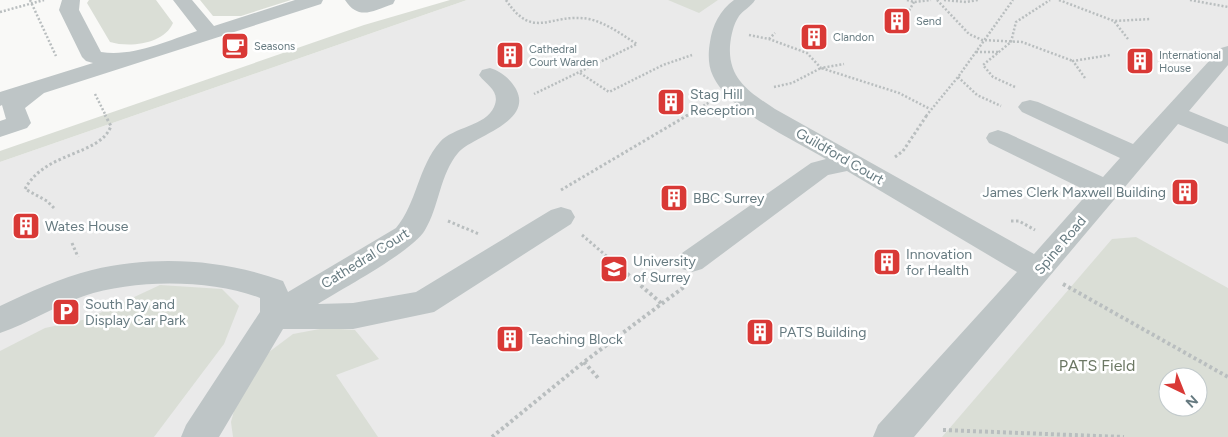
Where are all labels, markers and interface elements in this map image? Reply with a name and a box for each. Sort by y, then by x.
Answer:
building icon: Send [882,6,912,36]
place label: Send [916,15,941,28]
building icon: Clandon [799,22,829,52]
cafe icon: Seasons [220,31,250,61]
place label: Clandon [833,31,874,44]
place label: Seasons [254,40,295,53]
building icon: Cathedral Court Warden [495,40,525,70]
place label: Cathedral Court Warden [529,43,598,69]
building icon: International House [1125,46,1155,76]
place label: International House [1159,49,1221,75]
place label: Stag Hill Reception [690,86,755,119]
building icon: Stag Hill Reception [656,87,686,117]
street label: Guildford Court [793,124,887,188]
building icon: James Clerk Maxwell Building [1170,177,1200,207]
building icon: BBC Surrey [659,183,689,213]
place label: James Clerk Maxwell Building [982,184,1166,201]
place label: BBC Surrey [693,190,765,207]
building icon: Wates House [11,211,41,241]
street label: Spine Road [1031,213,1090,278]
place label: Wates House [45,218,129,235]
street label: Cathedral Court [318,225,412,292]
place label: Innovation for Health [906,246,972,279]
building icon: Innovation for Health [872,247,902,277]
place label: University of Surrey [633,253,697,286]
school or university icon: University of Surrey [599,254,629,284]
place label: South Pay and Display Car Park [85,296,186,329]
parking icon: South Pay and Display Car Park [51,297,81,327]
building icon: PATS Building [745,317,775,347]
building icon: Teaching Block [495,324,525,354]
place label: PATS Building [779,324,866,341]
place label: Teaching Block [529,331,623,348]
park label: PATS Field [1059,356,1135,375]
north arrow [1158,367,1208,417]
text: N [1182,391,1201,411]

